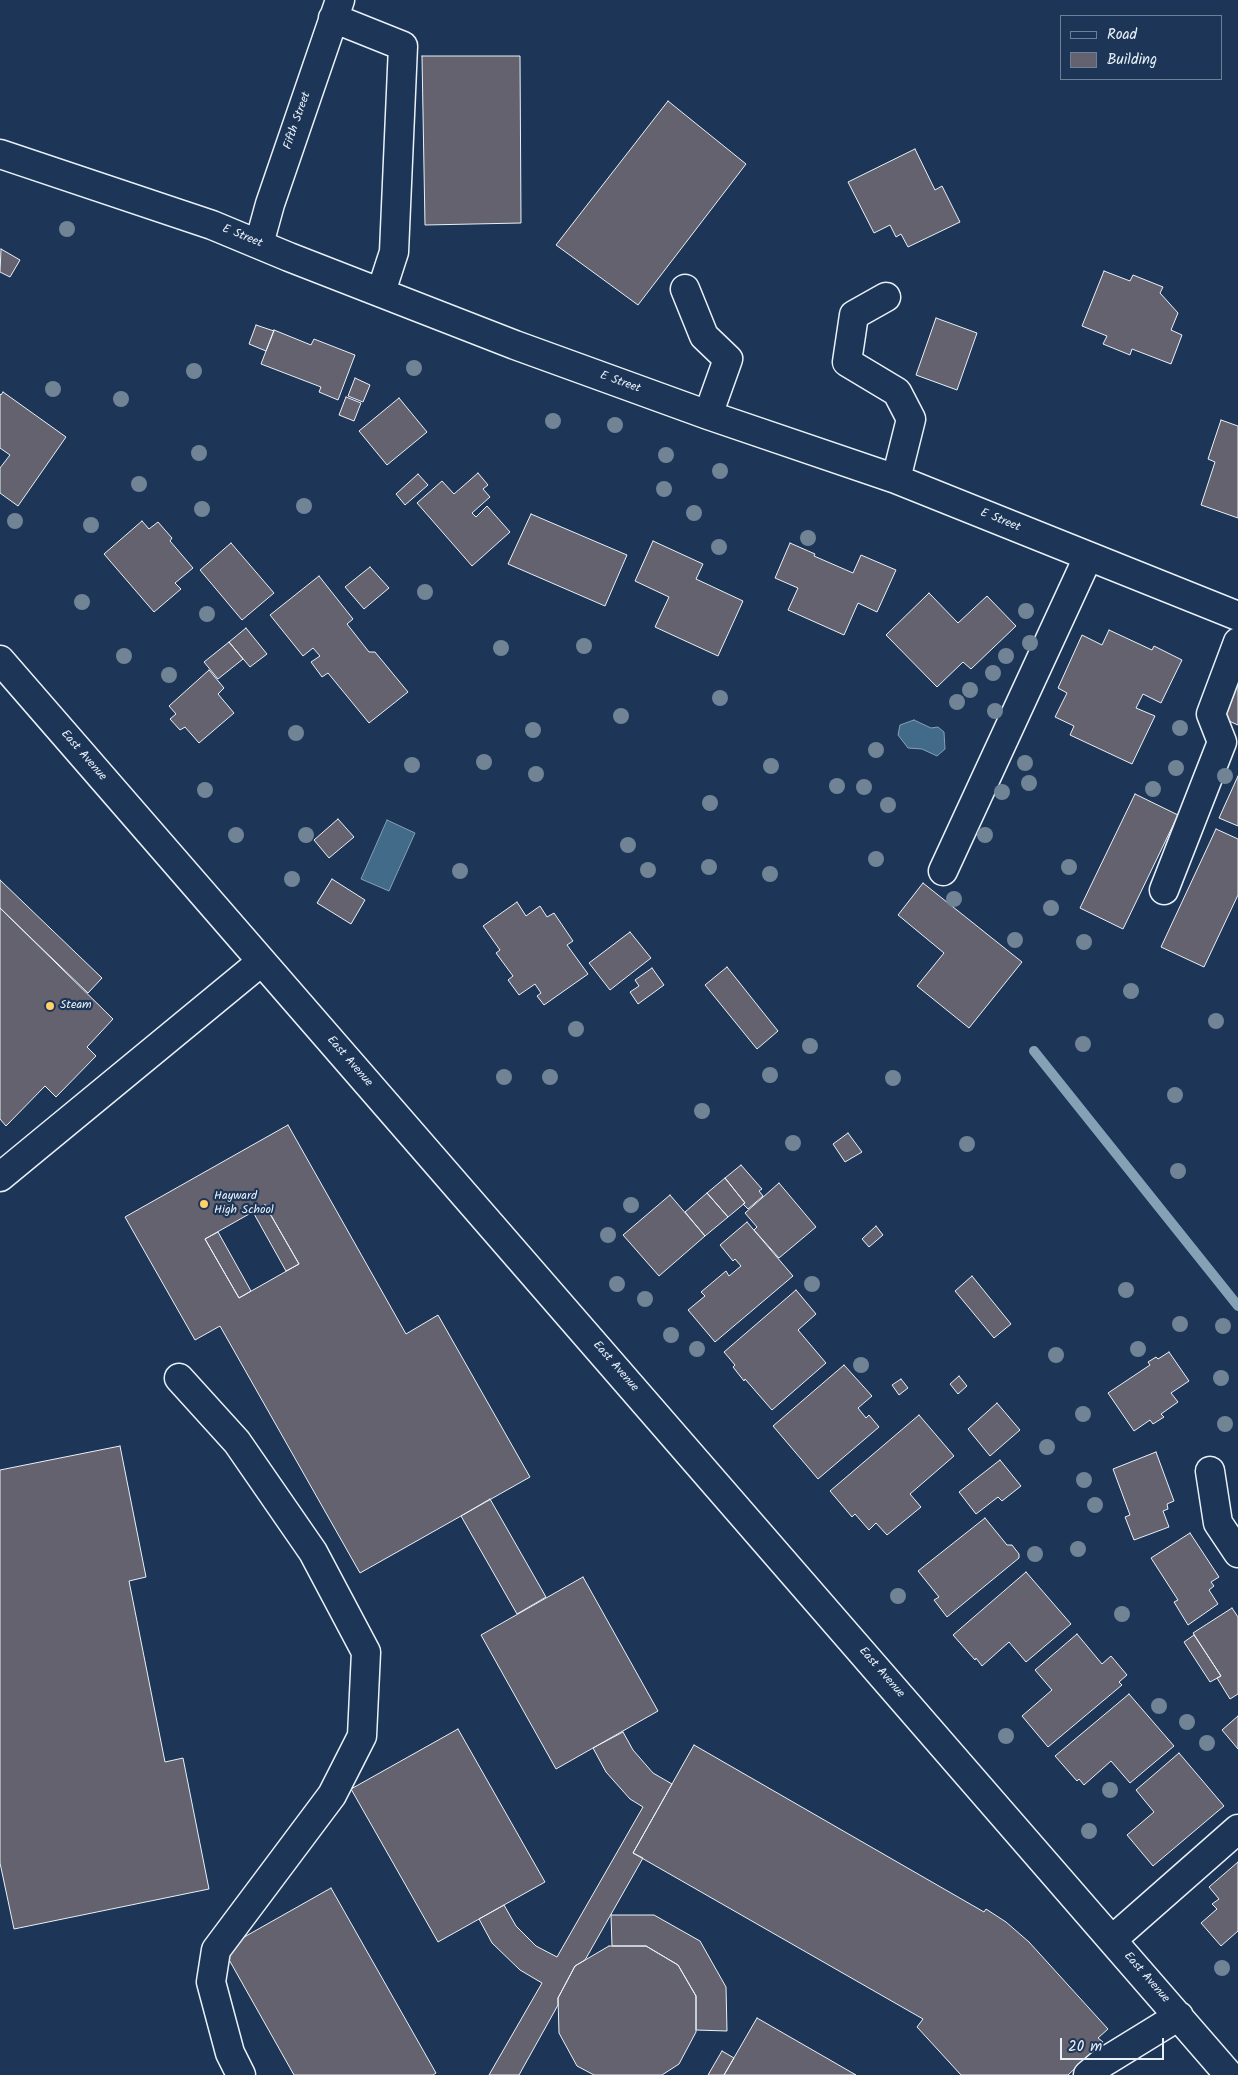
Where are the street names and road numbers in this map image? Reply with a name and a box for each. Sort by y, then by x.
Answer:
street label: Fifth Street [281,90,315,152]
street label: E Street [220,222,264,252]
street label: E Street [598,369,642,397]
street label: E Street [978,506,1022,536]
street label: East Avenue [57,728,109,784]
street label: East Avenue [323,1034,375,1090]
street label: East Avenue [589,1339,641,1395]
street label: East Avenue [855,1645,907,1701]
street label: East Avenue [1120,1950,1172,2006]

